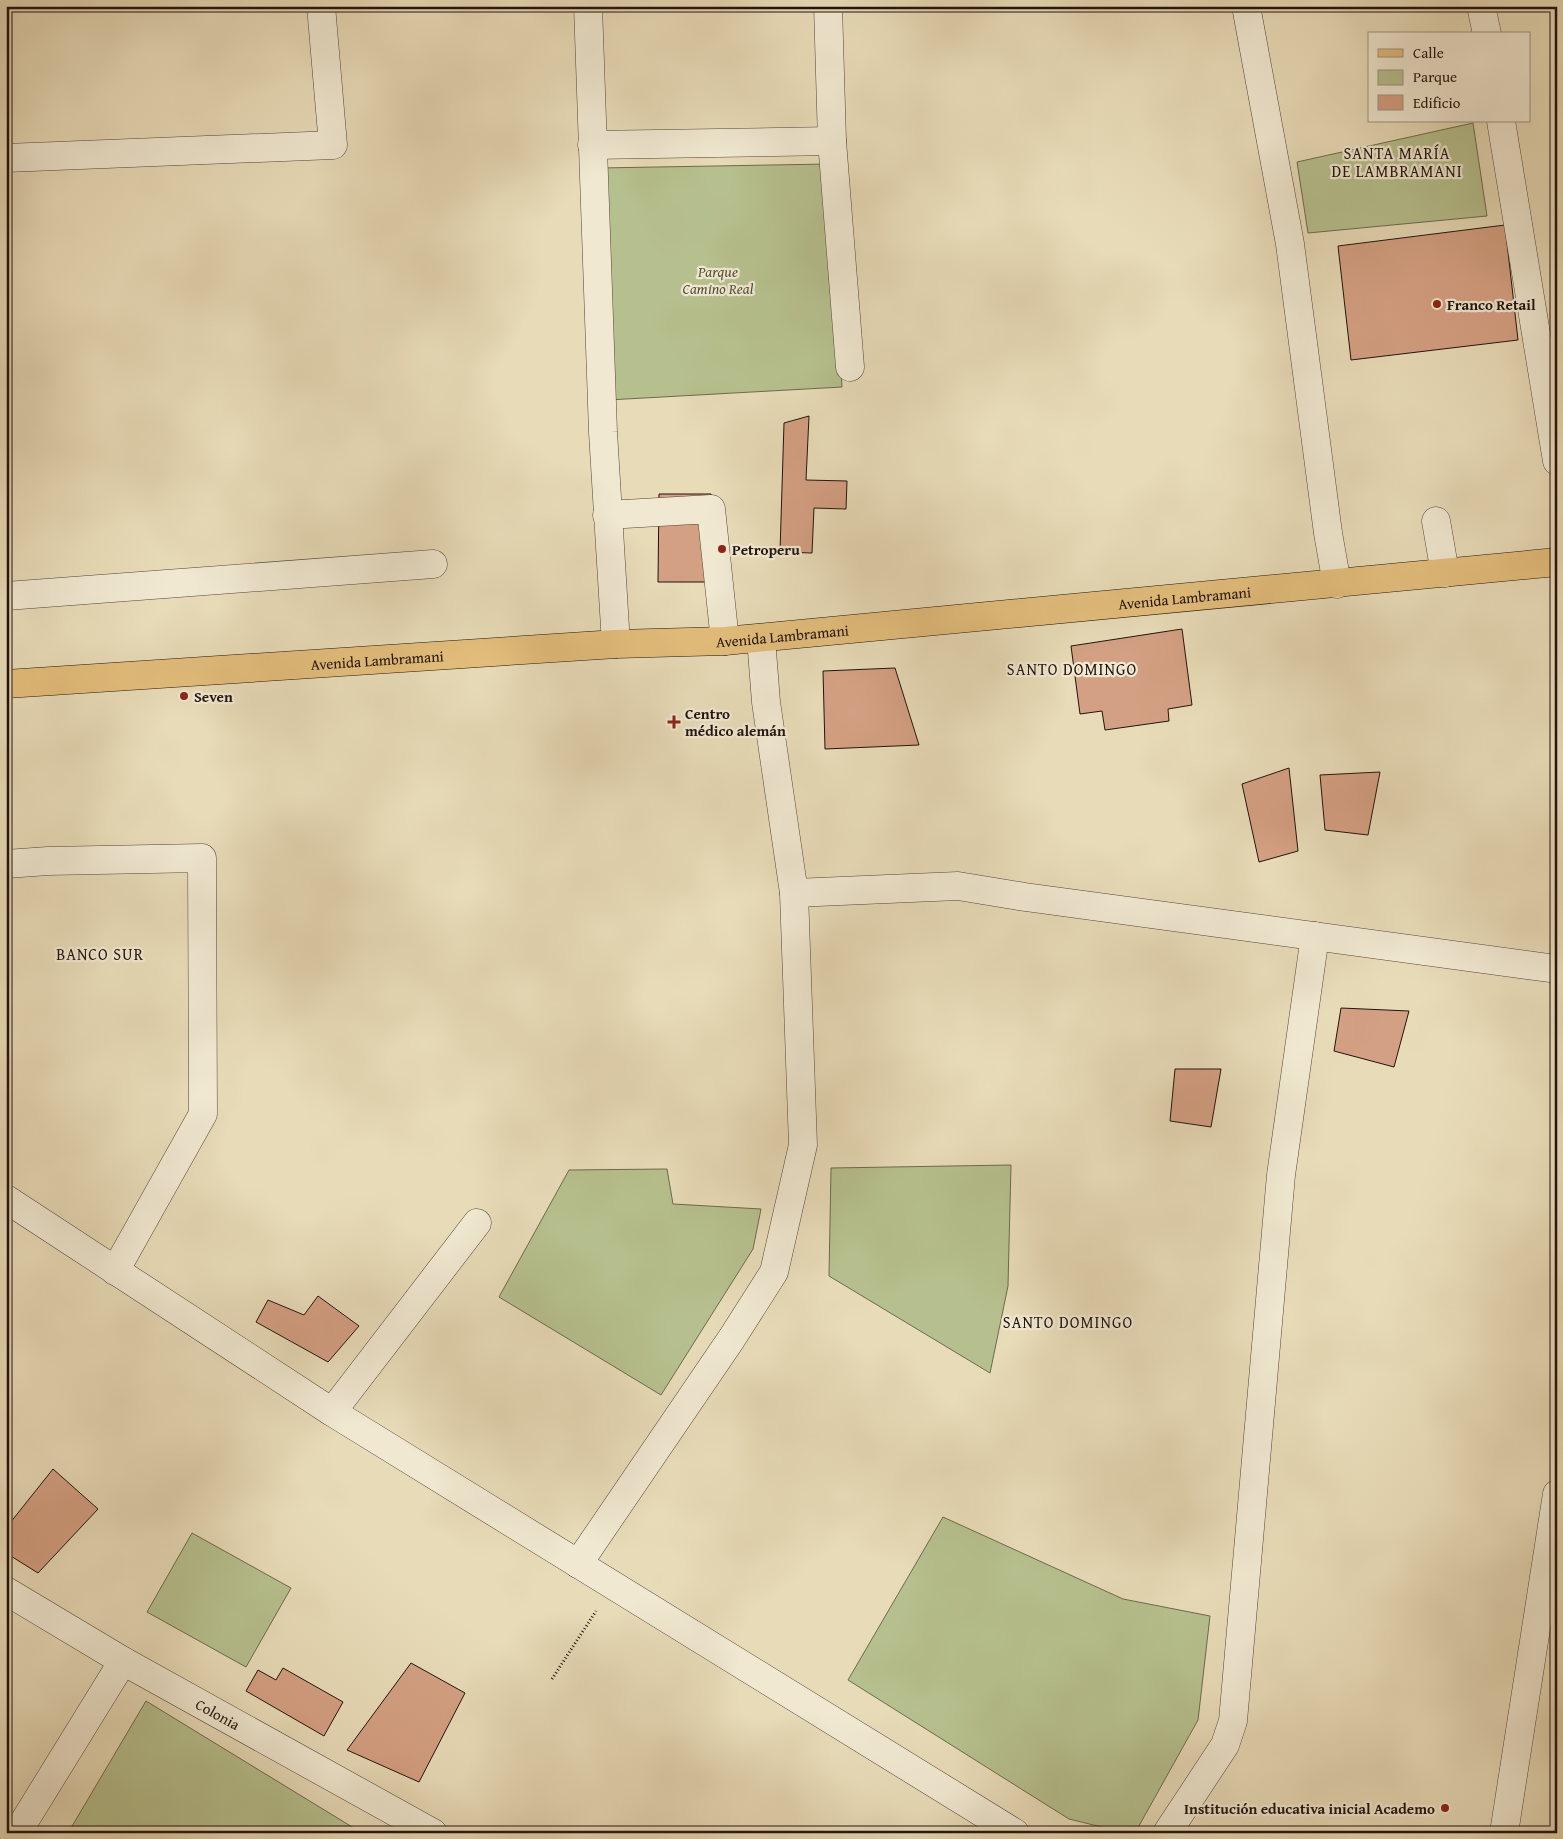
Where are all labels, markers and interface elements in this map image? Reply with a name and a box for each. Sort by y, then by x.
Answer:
legend [1368,32,1530,122]
text: Calle [1413,42,1444,63]
text: Parque [1413,66,1457,87]
text: Edificio [1413,92,1461,113]
district label: SANTA MARÍA DE LAMBRAMANI [1331,141,1463,183]
park label: Parque Camino Real [683,261,754,299]
place label: Franco Retail [1447,294,1536,315]
marker: Franco Retail [1431,298,1443,310]
place label: Petroperu [732,539,800,560]
marker: Petroperu [716,543,728,555]
street label: Avenida Lambramani [1117,581,1252,614]
street label: Avenida Lambramani [716,619,850,652]
street label: Avenida Lambramani [310,645,444,674]
district label: SANTO DOMINGO [1007,657,1137,681]
place label: Seven [194,686,233,707]
marker: Seven [178,690,190,702]
place label: Centro médico alemán [685,703,786,741]
marker: Centro médico alemán [667,715,681,729]
district label: BANCO SUR [56,942,144,966]
district label: SANTO DOMINGO [1003,1310,1133,1334]
street label: Colonia [192,1693,244,1734]
place label: Institución educativa inicial Academo [1184,1798,1435,1819]
marker: Institución educativa inicial Academo [1439,1802,1451,1814]

